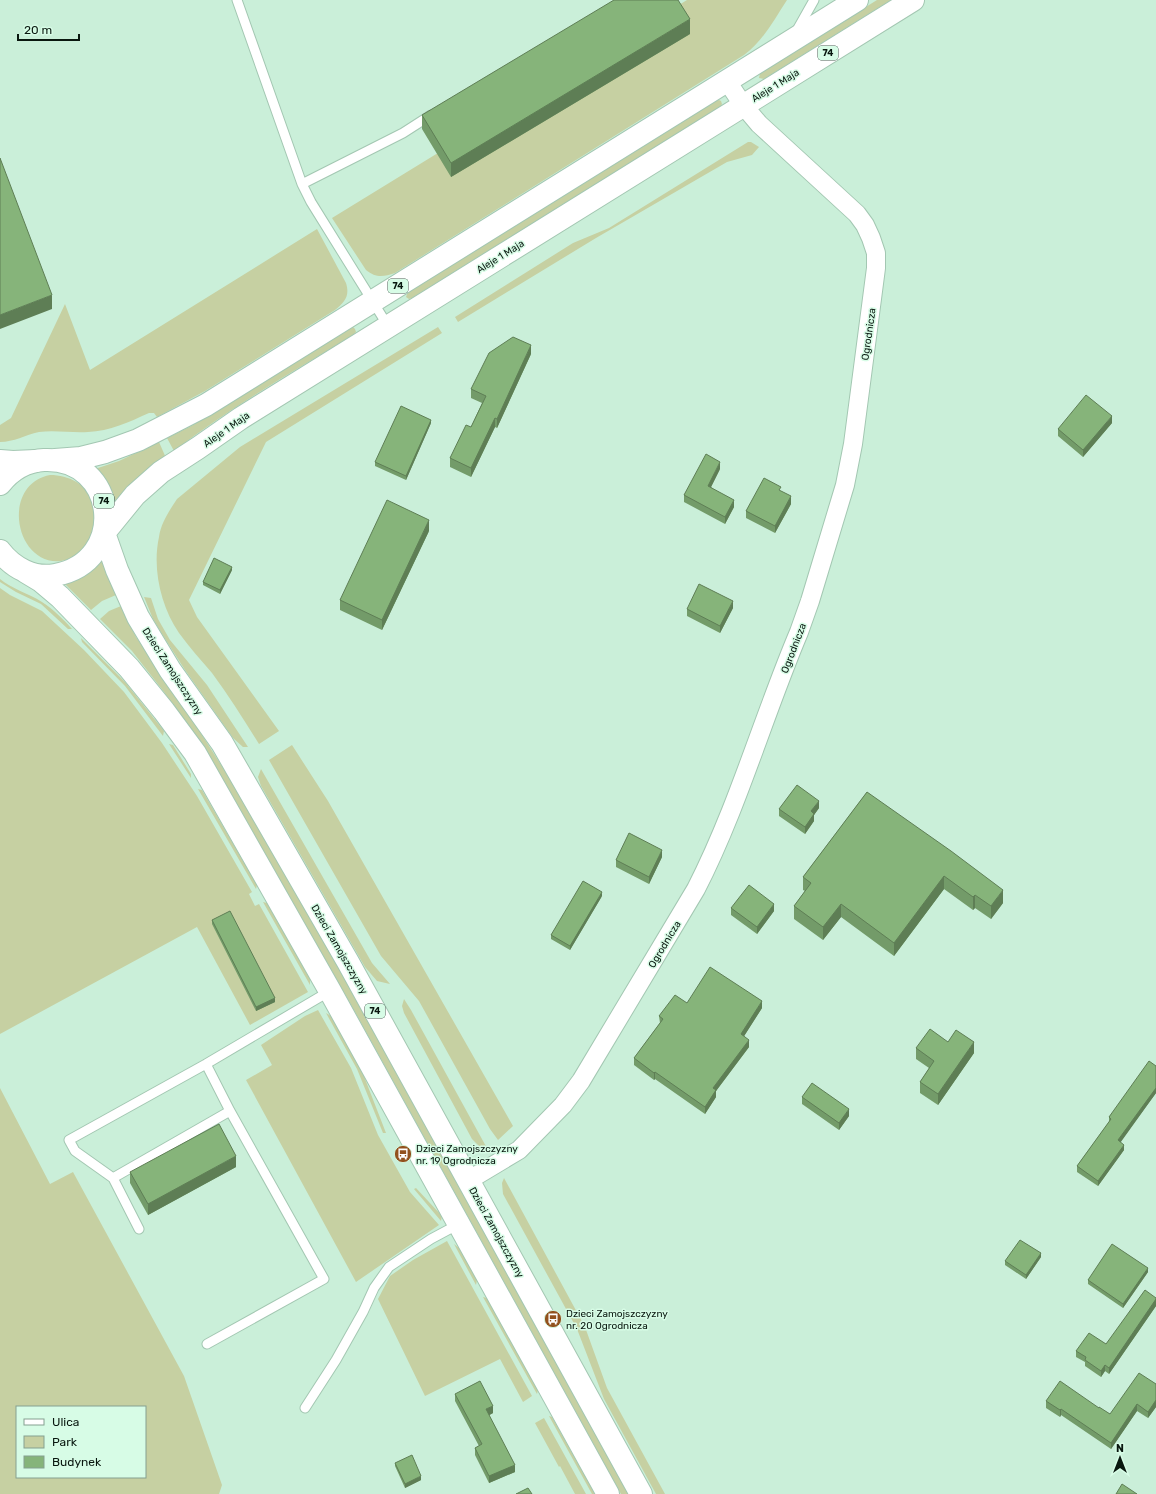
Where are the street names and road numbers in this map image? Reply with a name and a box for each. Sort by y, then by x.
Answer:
road number: 74 [818,46,838,60]
street label: Aleje 1 Maja [750,67,801,105]
street label: Aleje 1 Maja [475,238,526,276]
road number: 74 [388,279,408,293]
street label: Ogrodnicza [859,307,879,361]
street label: Aleje 1 Maja [201,410,252,450]
road number: 74 [94,494,114,508]
street label: Ogrodnicza [779,622,809,675]
street label: Dzieci Zamojszczyzny [139,626,205,718]
street label: Dzieci Zamojszczyzny [308,902,370,997]
street label: Ogrodnicza [646,919,684,970]
road number: 74 [365,1004,385,1018]
street label: Dzieci Zamojszczyzny [466,1185,526,1280]

